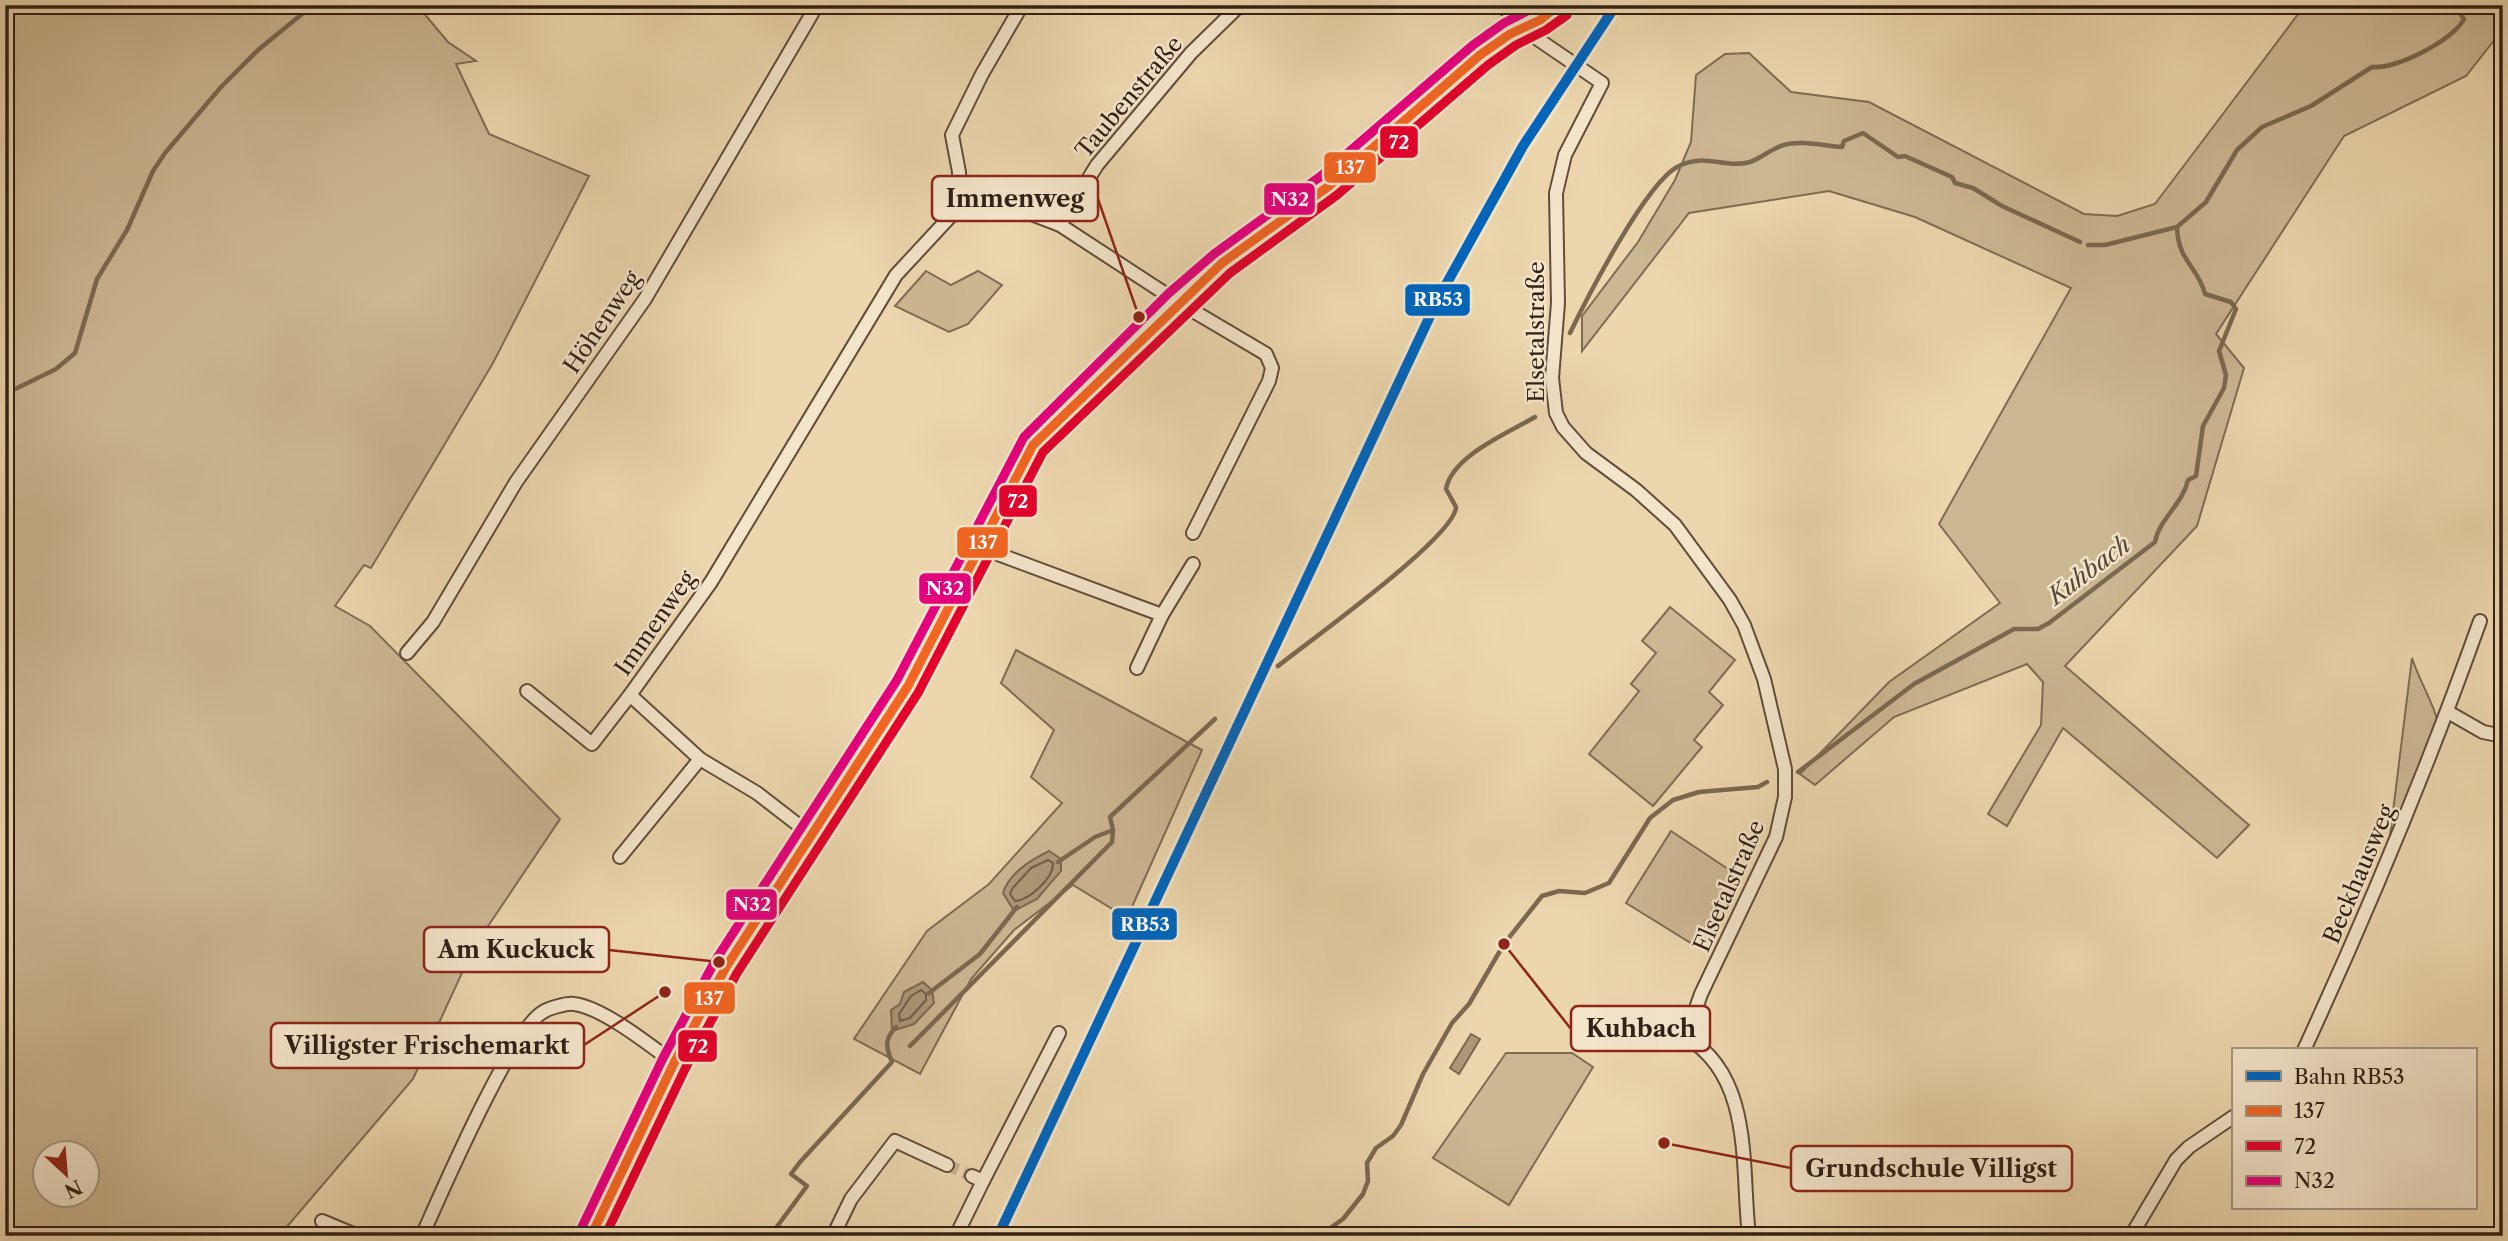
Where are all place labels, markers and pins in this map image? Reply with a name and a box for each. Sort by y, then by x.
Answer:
callout: Immenweg [932,176,1098,221]
callout: Am Kuckuck [424,927,609,972]
callout: Kuhbach [1571,1006,1710,1051]
callout: Villigster Frischemarkt [271,1023,584,1068]
callout: Grundschule Villigst [1791,1146,2072,1191]

